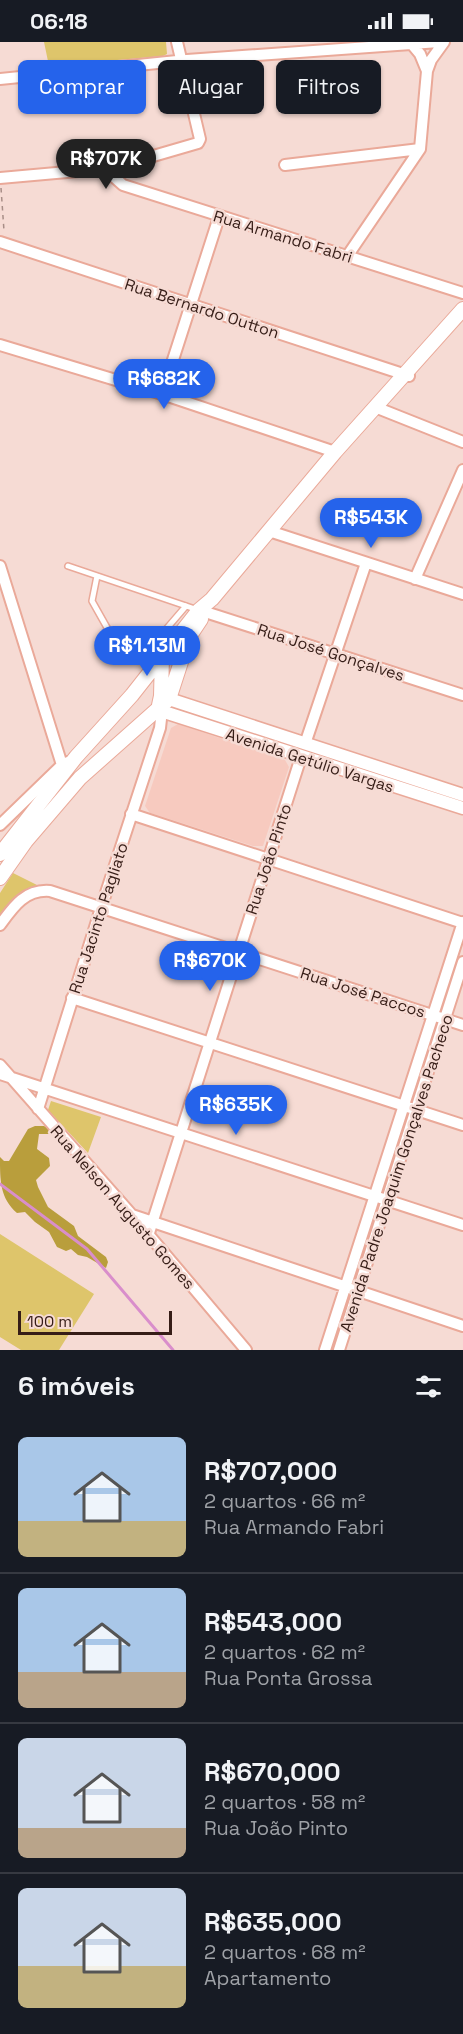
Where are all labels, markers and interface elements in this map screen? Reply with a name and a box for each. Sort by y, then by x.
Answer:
text: 06:18 [30,7,88,35]
chip: Comprar [18,60,146,114]
chip: Alugar [158,60,264,114]
chip: Filtros [276,60,381,114]
pin: R$707K [57,139,155,190]
text: R$707K [70,145,142,171]
street label: Rua Armando Fabri [211,205,355,268]
street label: Rua Bernardo Outton [122,274,282,343]
pin: R$682K [115,359,213,410]
text: R$682K [127,365,201,391]
pin: R$543K [322,498,420,549]
text: R$543K [334,504,408,530]
street label: Rua José Gonçalves [255,619,407,686]
pin: R$1.13M [92,626,202,677]
text: R$1.13M [108,632,186,658]
street label: Avenida Getúlio Vargas [223,723,397,798]
street label: Rua João Pinto [241,801,296,917]
street label: Rua Jacinto Pagliato [64,840,133,996]
pin: R$670K [161,941,259,992]
text: R$670K [173,947,247,973]
street label: Rua José Paccos [298,962,428,1023]
street label: Avenida Padre Joaquim Gonçalves Pacheco [335,1012,458,1335]
pin: R$635K [187,1085,285,1136]
text: R$635K [199,1091,273,1117]
street label: Rua Nelson Augusto Gomes [46,1121,200,1294]
scale bar [18,1308,172,1336]
text: 100 m [27,1311,72,1332]
text: 6 imóveis [18,1369,135,1403]
icon: filters [412,1370,445,1403]
text: R$707,000 [204,1454,337,1488]
icon: home [66,1461,138,1533]
text: 2 quartos · 66 m² [204,1488,365,1514]
text: Rua Armando Fabri [204,1514,384,1540]
text: R$543,000 [204,1605,342,1639]
icon: home [66,1612,138,1684]
text: 2 quartos · 62 m² [204,1639,365,1665]
text: Rua Ponta Grossa [204,1665,373,1691]
text: R$670,000 [204,1755,341,1789]
icon: home [66,1762,138,1834]
text: 2 quartos · 58 m² [204,1789,365,1815]
text: Rua João Pinto [204,1815,348,1841]
text: R$635,000 [204,1905,342,1939]
icon: home [66,1912,138,1984]
text: 2 quartos · 68 m² [204,1939,365,1965]
text: Apartamento [204,1965,331,1991]

